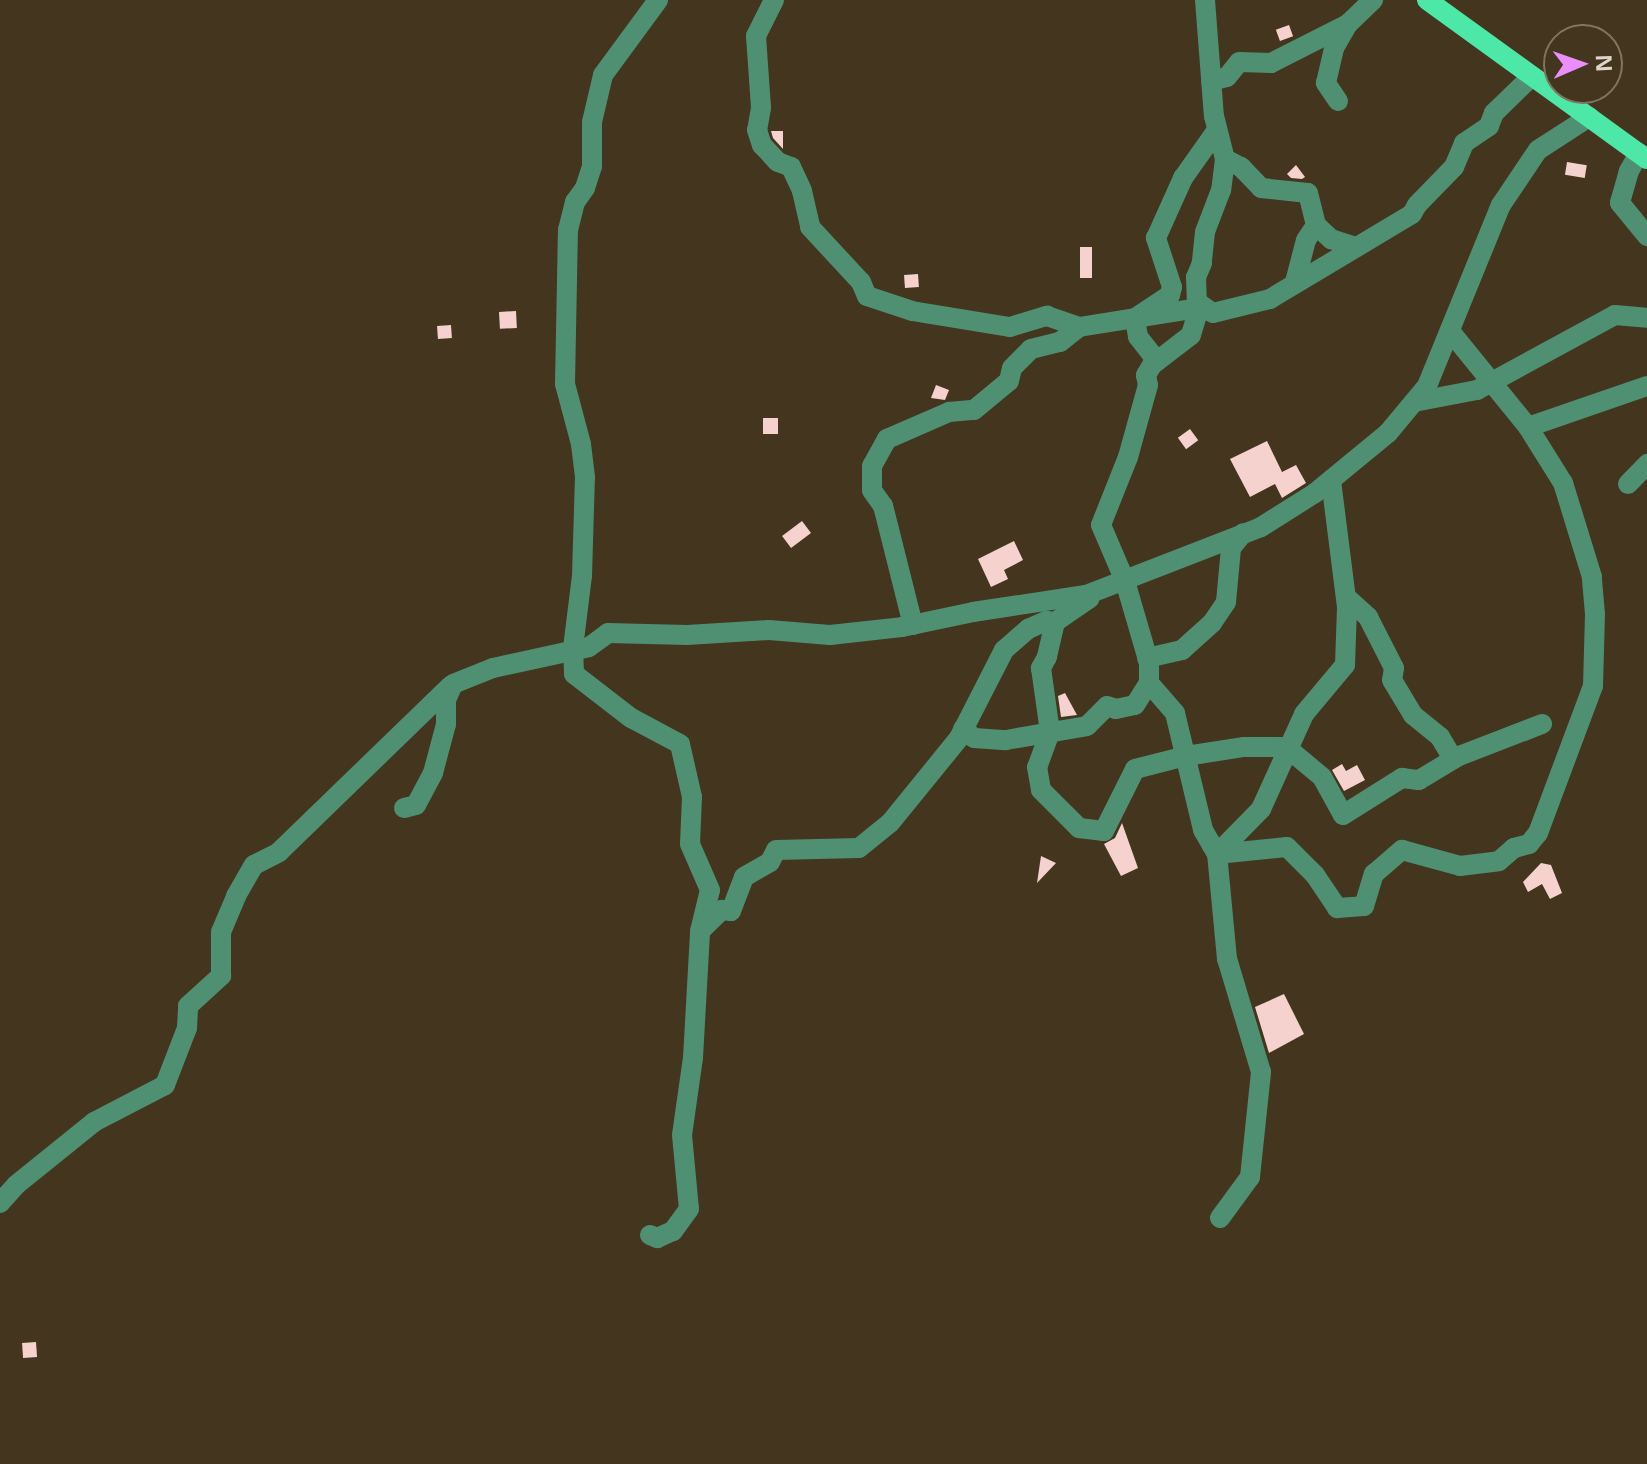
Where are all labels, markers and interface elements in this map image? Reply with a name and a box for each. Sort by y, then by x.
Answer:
north arrow [1543,24,1623,104]
text: N [1590,54,1620,73]

